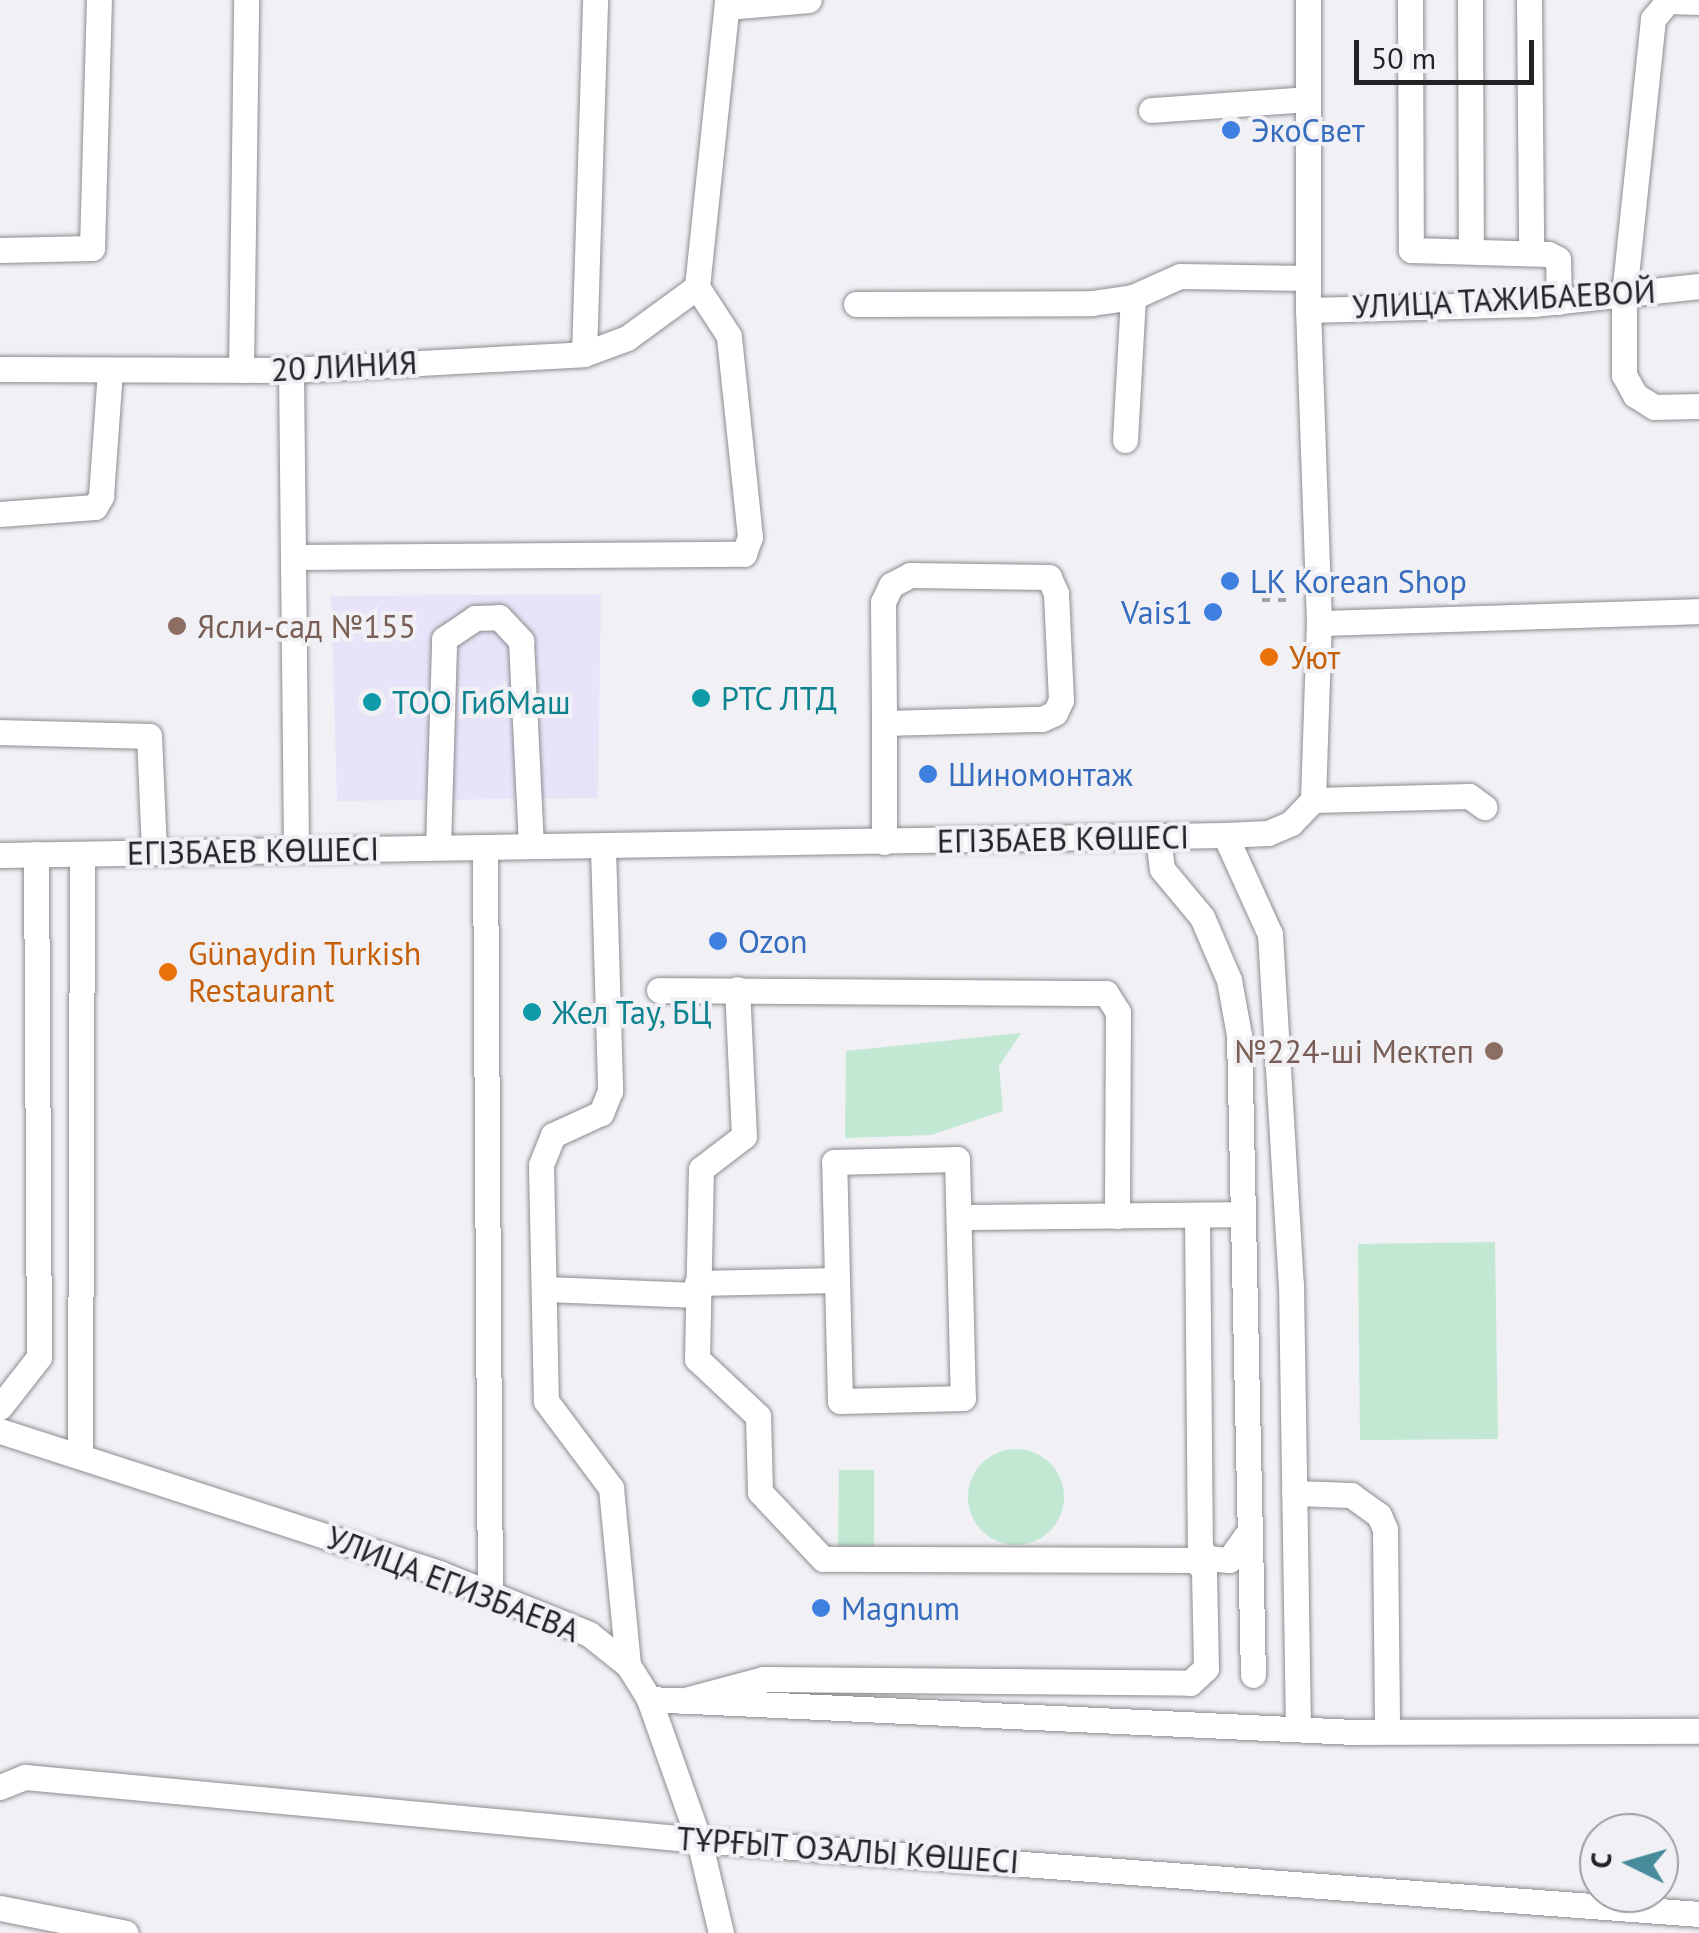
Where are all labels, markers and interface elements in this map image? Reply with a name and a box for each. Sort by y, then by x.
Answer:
scale bar [1359,20,1539,82]
text: 50 m [1371,38,1436,77]
place label: ЭкоСвет [1251,111,1365,149]
marker: ЭкоСвет [1220,119,1242,141]
street label: УЛИЦА ТАЖИБАЕВОЙ [1350,272,1658,326]
street label: 20 ЛИНИЯ [270,343,418,389]
place label: LK Korean Shop [1250,562,1468,600]
marker: LK Korean Shop [1219,570,1241,592]
place label: Vais1 [1121,593,1193,631]
marker: Vais1 [1202,601,1224,623]
place label: Ясли-сад №155 [197,607,416,645]
marker: Ясли-сад №155 [166,615,188,637]
place label: Уют [1289,638,1340,676]
marker: Уют [1258,646,1280,668]
place label: РТС ЛТД [721,679,839,717]
place label: ТОО ГибМаш [392,683,571,721]
marker: РТС ЛТД [690,687,712,709]
marker: ТОО ГибМаш [361,691,383,713]
place label: Шиномонтаж [948,755,1133,793]
marker: Шиномонтаж [917,763,939,785]
street label: ЕГІЗБАЕВ КӨШЕСІ [937,818,1189,860]
street label: ЕГІЗБАЕВ КӨШЕСІ [127,830,379,872]
place label: Ozon [738,922,808,960]
marker: Ozon [707,930,729,952]
place label: Günaydin Turkish Restaurant [188,935,422,1010]
marker: Günaydin Turkish Restaurant [157,961,179,983]
place label: Жел Тау, БЦ [552,993,715,1031]
marker: Жел Тау, БЦ [521,1001,543,1023]
place label: №224-ші Мектеп [1234,1032,1474,1070]
marker: №224-ші Мектеп [1483,1040,1505,1062]
street label: УЛИЦА ЕГИЗБАЕВА [321,1518,585,1650]
place label: Magnum [841,1589,960,1627]
marker: Magnum [810,1597,832,1619]
north arrow [1579,1813,1679,1913]
street label: ТҰРҒЫТ ОЗАЛЫ КӨШЕСІ [675,1819,1021,1881]
text: С [1581,1851,1620,1870]

